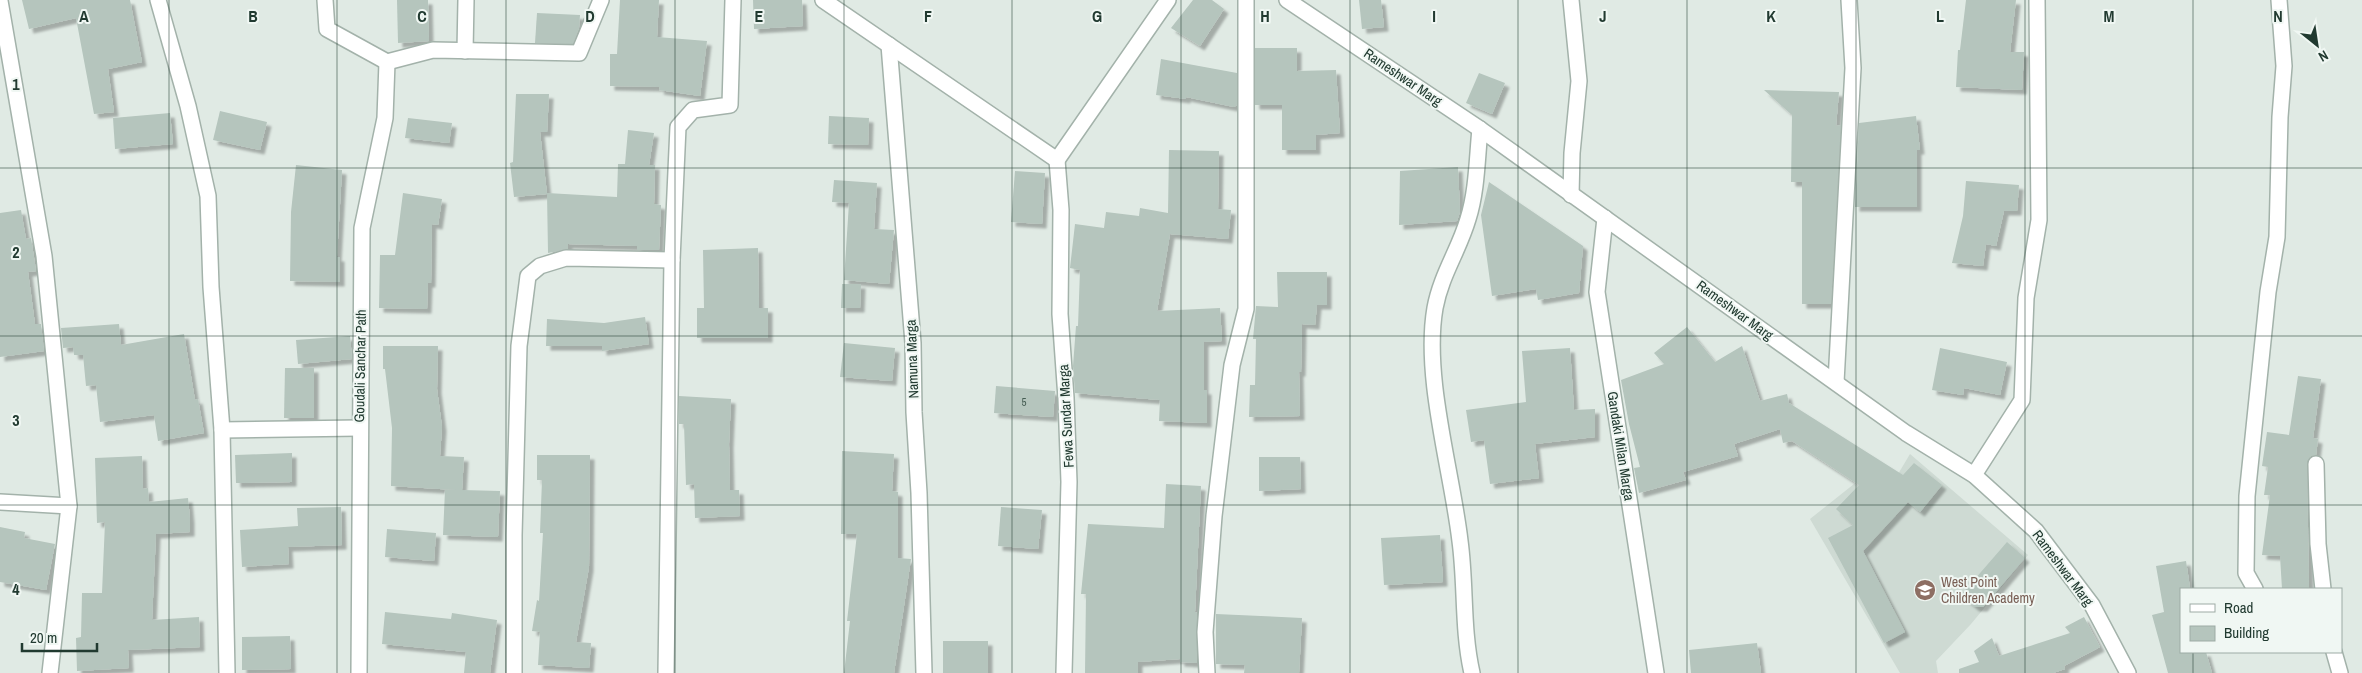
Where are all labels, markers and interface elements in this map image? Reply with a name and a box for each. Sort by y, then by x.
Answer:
text: A [79,5,89,27]
text: B [248,5,258,27]
text: C [417,5,427,27]
text: D [585,5,595,27]
text: E [755,5,764,27]
text: F [924,5,932,27]
text: G [1092,5,1102,27]
text: H [1260,5,1270,27]
text: I [1432,5,1436,27]
text: J [1599,5,1607,27]
text: K [1766,5,1776,27]
text: L [1936,5,1944,27]
text: M [2104,5,2115,27]
text: N [2273,5,2283,27]
north arrow [2292,20,2342,70]
street label: Rameshwar Marg [1360,44,1446,110]
text: N [2315,46,2332,66]
text: 1 [12,73,20,95]
text: 2 [12,241,20,263]
street label: Rameshwar Marg [1693,276,1777,344]
street label: Goudali Sanchar Path [350,309,370,423]
street label: Namuna Marga [902,319,922,399]
street label: Fewa Sundar Marga [1054,363,1078,468]
street label: Gandaki Milan Marga [1603,390,1639,503]
house number: 5 [1021,395,1027,409]
text: 3 [12,409,20,431]
street label: Rameshwar Marg [2029,526,2098,610]
place label: West Point Children Academy [1941,573,2035,607]
text: 4 [12,578,20,600]
school or university icon: West Point Children Academy [1913,578,1937,602]
legend [2180,588,2342,653]
text: Road [2224,597,2253,618]
scale bar [22,620,98,652]
text: Building [2224,622,2269,643]
text: 20 m [30,627,57,648]

